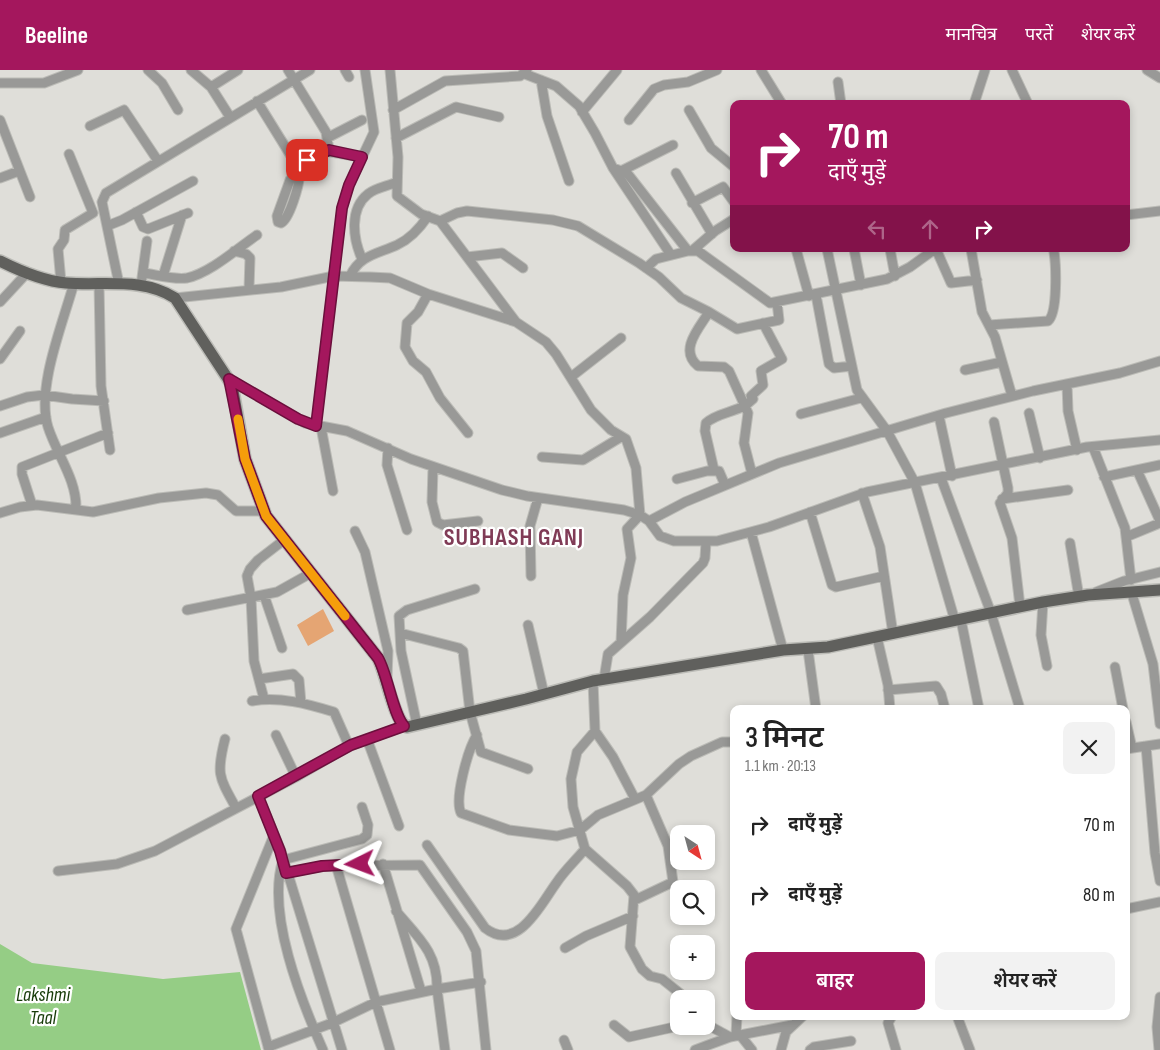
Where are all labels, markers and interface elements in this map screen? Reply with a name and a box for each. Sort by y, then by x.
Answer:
text: Beeline [25,21,88,50]
text: मानचित्र [946,24,997,45]
text: परतें [1025,24,1053,45]
text: शेयर करें [1081,24,1135,45]
text: 70 m [828,116,888,159]
icon: right [745,120,810,185]
pin [286,139,328,181]
icon: arrive [293,146,321,174]
text: दाएँ मुड़ें [828,159,886,186]
icon: left [863,215,891,243]
icon: ahead [916,215,944,243]
icon: right [969,215,997,243]
district label: SUBHASH GANJ [444,523,584,552]
text: 3 मिनट [745,720,824,756]
button: close [1063,722,1115,774]
text: 1.1 km · 20:13 [745,757,816,776]
icon: right [745,811,773,839]
text: दाएँ मुड़ें [788,813,842,836]
text: 70 m [1084,814,1115,837]
north arrow [670,825,715,870]
map controls [670,825,715,1035]
position arrow [333,837,385,889]
button: search [670,880,715,925]
icon: right [745,881,773,909]
text: दाएँ मुड़ें [788,883,842,906]
text: 80 m [1083,884,1115,907]
button: + [670,935,715,980]
button: बाहर [745,952,925,1010]
button: शेयर करें [935,952,1115,1010]
water label: Lakshmi Taal [16,983,71,1030]
button: − [670,990,715,1035]

